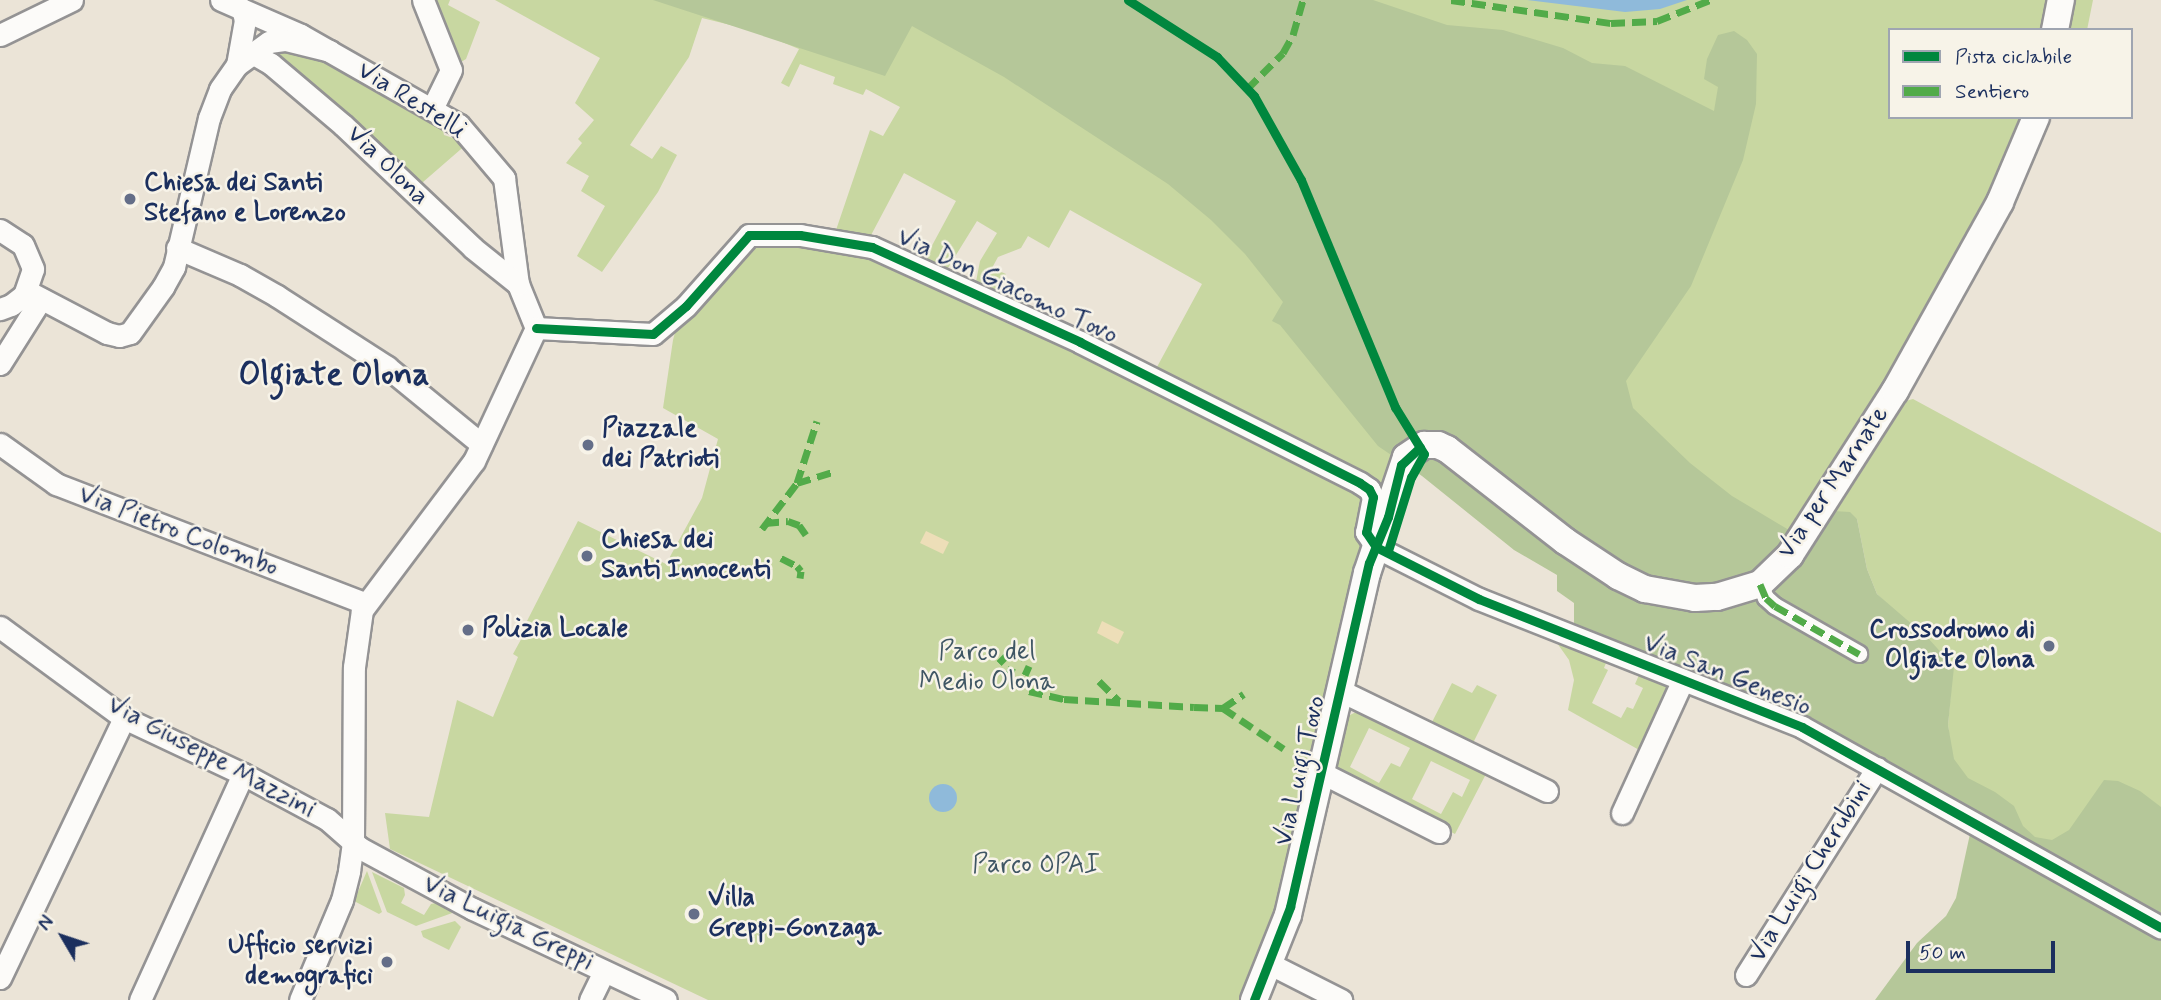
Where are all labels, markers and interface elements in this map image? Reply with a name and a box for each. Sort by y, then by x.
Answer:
legend [1888,28,2133,119]
text: Pista ciclabile [1955,43,2072,71]
street label: Via Restelli [351,55,471,147]
text: Sentiero [1955,78,2029,106]
street label: Via Olona [338,118,436,214]
place label: Chiesa dei Santi Stefano e Lorenzo [144,168,346,230]
marker: Chiesa dei Santi Stefano e Lorenzo [122,191,138,207]
street label: Via Don Giacomo Tovo [890,221,1124,353]
district label: Olgiate Olona [237,356,431,396]
street label: Via per Marnate [1768,396,1900,570]
place label: Piazzale dei Patrioti [602,414,719,476]
marker: Piazzale dei Patrioti [580,437,596,453]
street label: Via Pietro Colombo [75,480,281,584]
place label: Chiesa dei Santi Innocenti [601,525,771,586]
marker: Chiesa dei Santi Innocenti [579,548,595,564]
place label: Polizia Locale [482,614,628,646]
place label: Crossodromo di Olgiate Olona [1871,615,2035,676]
marker: Polizia Locale [460,622,476,638]
street label: Via San Genesio [1640,629,1814,723]
park label: Parco del Medio Olona [919,637,1055,698]
marker: Crossodromo di Olgiate Olona [2041,638,2057,654]
street label: Via Giuseppe Mazzini [103,691,319,825]
street label: Via Luigi Tovo [1269,695,1333,847]
street label: Via Luigi Cherubini [1743,776,1879,968]
park label: Parco OPAI [975,850,1097,882]
street label: Via Luigia Greppi [419,870,597,978]
place label: Villa Greppi-Gonzaga [708,883,881,944]
north arrow [28,902,98,972]
marker: Villa Greppi-Gonzaga [686,906,702,922]
text: N [33,911,60,936]
scale bar [1909,926,2058,970]
place label: Ufficio servizi demografici [227,931,373,992]
text: 50 m [1919,939,1966,967]
marker: Ufficio servizi demografici [379,954,395,970]

